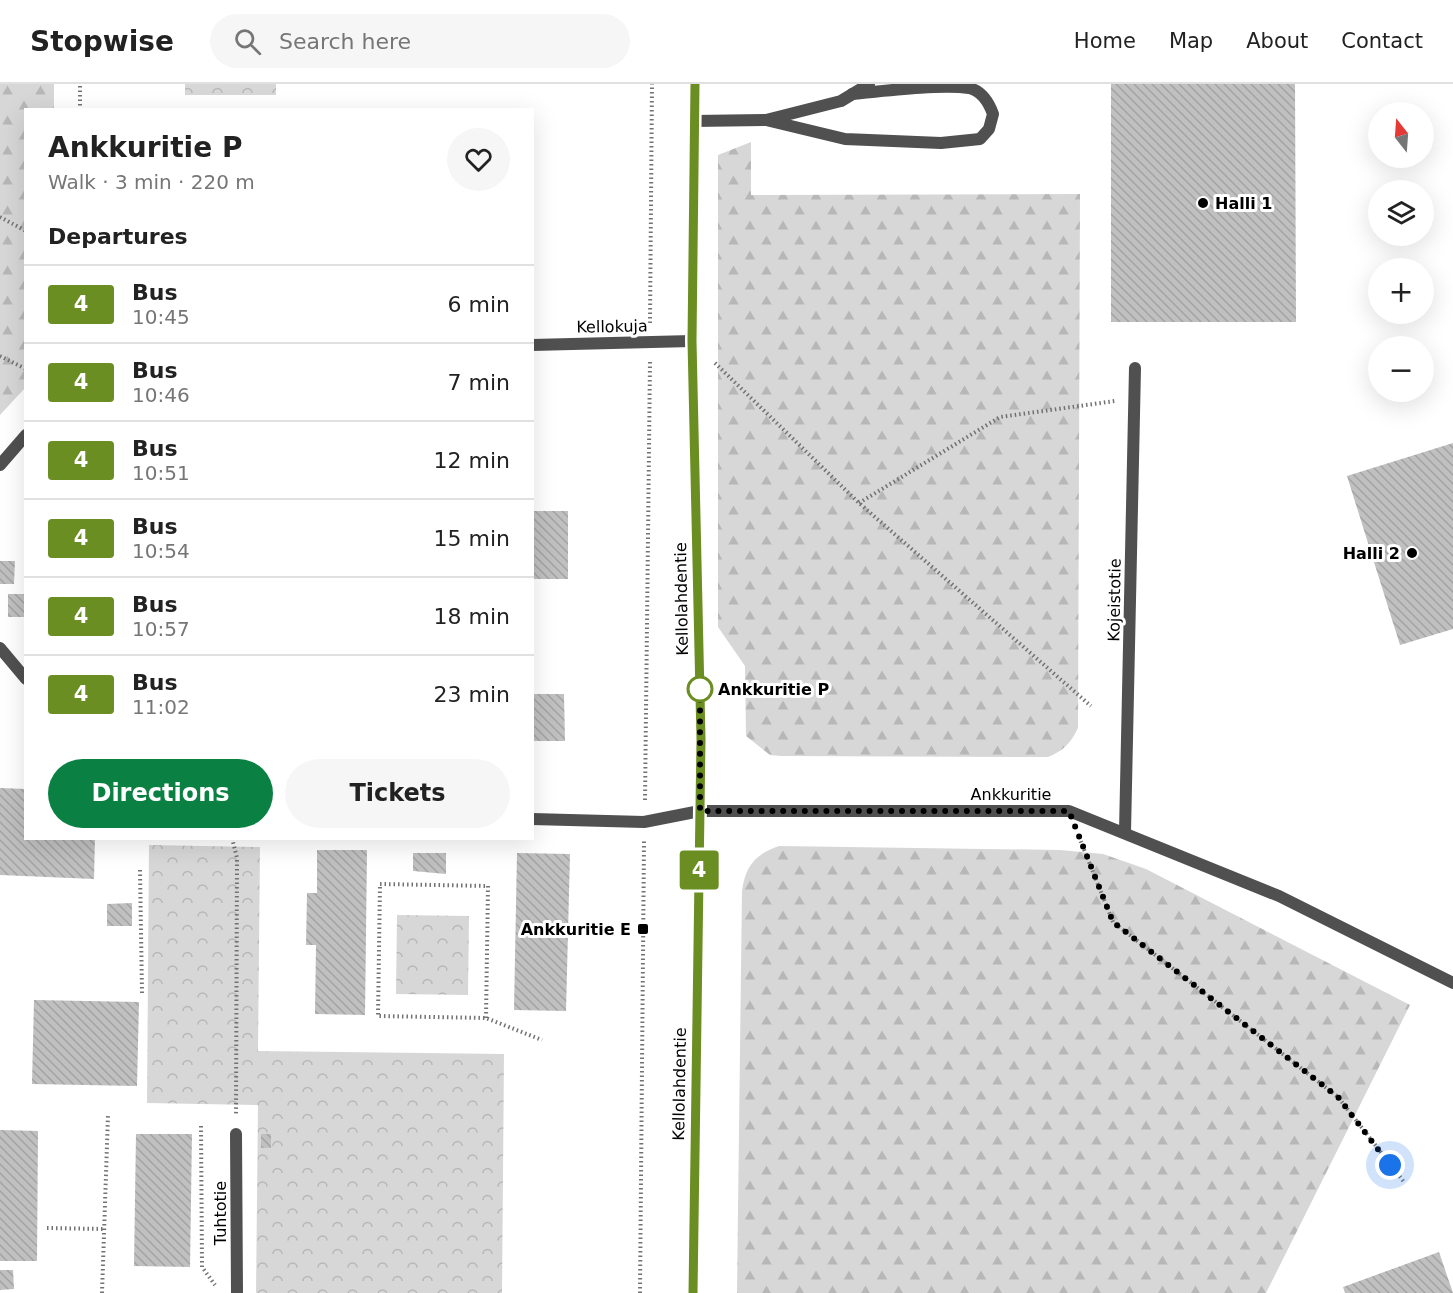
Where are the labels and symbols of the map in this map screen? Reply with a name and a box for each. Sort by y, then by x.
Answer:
north arrow [1368,102,1434,168]
place label: Halli 1 [1215,194,1272,213]
marker: Halli 1 [1196,196,1210,210]
street label: Kellokuja [576,316,648,337]
street label: Kellolahdentie [671,542,692,656]
place label: Halli 2 [1343,544,1400,563]
marker: Halli 2 [1405,546,1419,560]
street label: Kojeistotie [1104,558,1125,642]
marker: Ankkuritie P [687,676,713,702]
place label: Ankkuritie P [718,680,829,699]
street label: Ankkuritie [971,785,1051,804]
line badge: 4 [680,850,718,890]
place label: Ankkuritie E [521,920,631,939]
marker: Ankkuritie E [636,922,650,936]
street label: Kellolahdentie [669,1027,690,1141]
your location [1375,1150,1405,1180]
street label: Tuhtotie [211,1181,230,1246]

